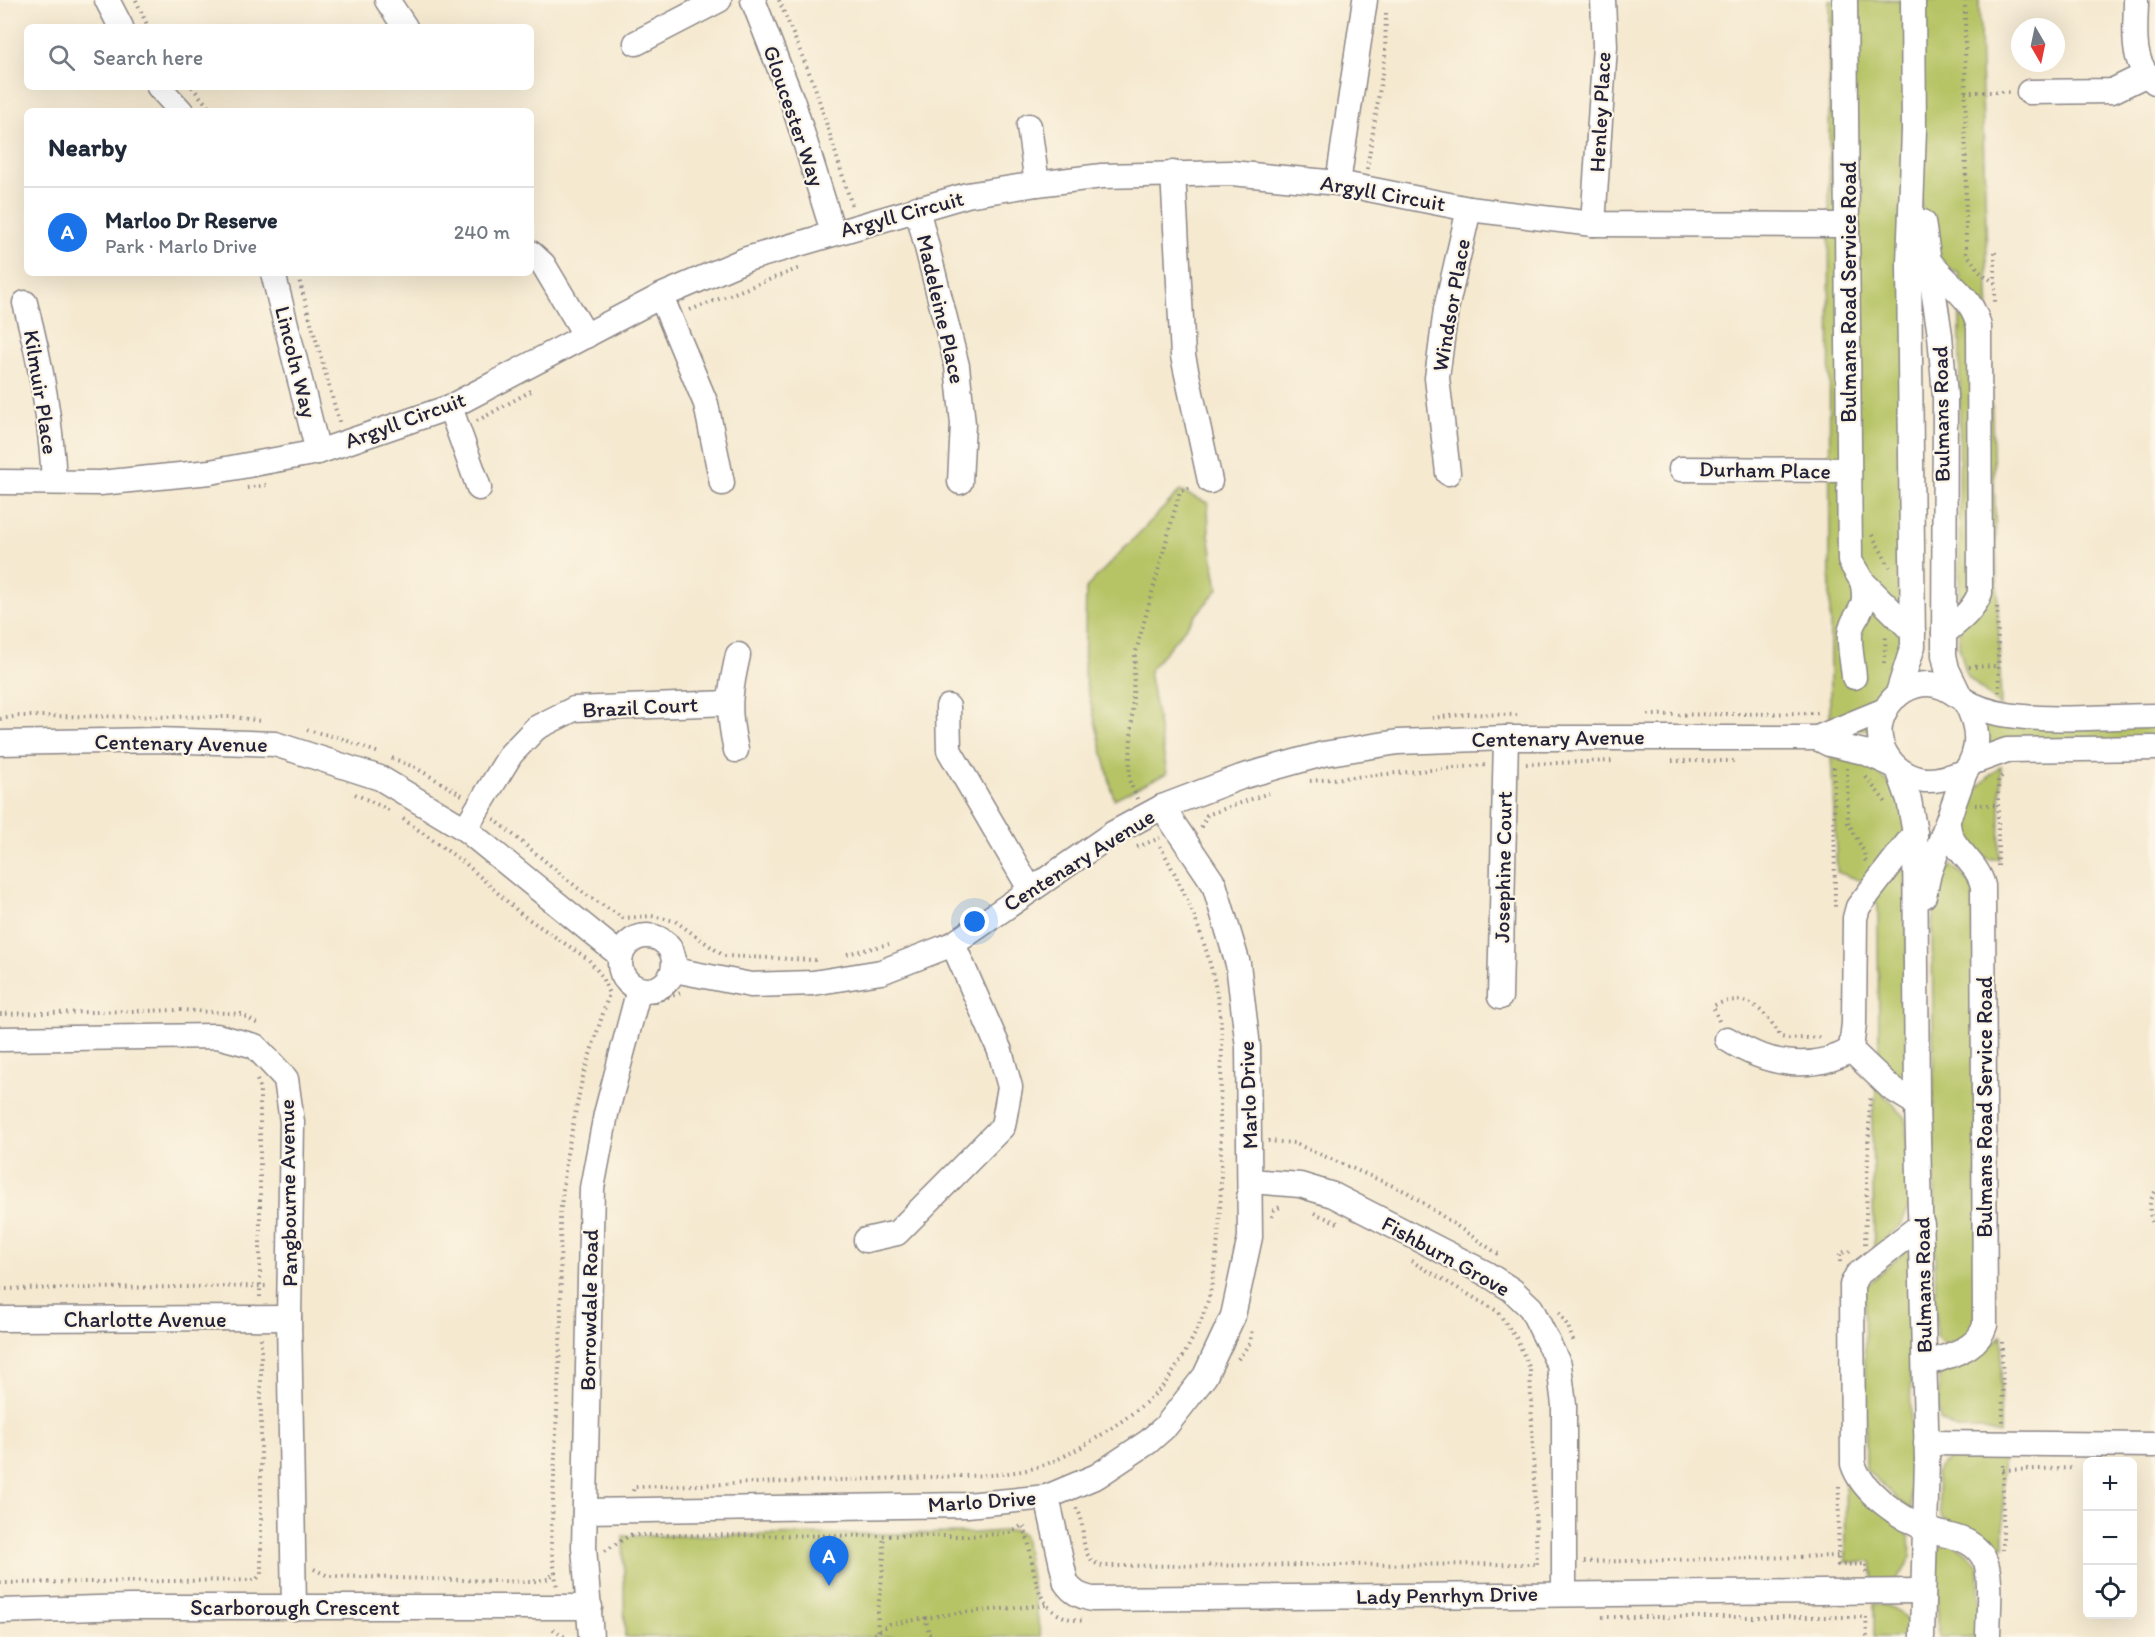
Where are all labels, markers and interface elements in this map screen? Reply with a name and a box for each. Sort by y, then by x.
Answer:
north arrow [2011,18,2065,72]
search box [24,24,534,90]
icon: search [45,41,78,74]
street label: Gloucester Way [757,42,831,191]
text: Search here [93,44,203,71]
street label: Henley Place [1583,51,1617,173]
text: Nearby [48,131,127,163]
street label: Bulmans Road Service Road [1835,161,1862,423]
street label: Argyll Circuit [1318,169,1448,217]
street label: Argyll Circuit [837,185,967,243]
text: Marloo Dr Reserve [105,207,278,234]
text: A [61,220,74,244]
text: 240 m [454,220,510,244]
street label: Madeleine Place [911,232,971,386]
text: Park · Marlo Drive [105,234,257,258]
street label: Windsor Place [1426,236,1476,374]
street label: Lincoln Way [269,303,323,421]
street label: Kilmuir Place [18,328,64,456]
street label: Bulmans Road [1926,346,1956,482]
street label: Argyll Circuit [341,386,469,454]
street label: Durham Place [1699,455,1831,485]
street label: Brazil Court [582,690,698,724]
street label: Centenary Avenue [1471,723,1645,753]
street label: Centenary Avenue [94,728,268,758]
street label: Josephine Court [1488,791,1518,943]
street label: Centenary Avenue [998,803,1160,917]
your location [960,907,989,936]
street label: Bulmans Road Service Road [1971,976,1998,1238]
street label: Marlo Drive [1233,1040,1263,1150]
street label: Pangbourne Avenue [273,1099,303,1287]
street label: Fishburn Grove [1377,1210,1515,1302]
street label: Bulmans Road [1908,1217,1938,1353]
street label: Borrowdale Road [574,1229,604,1391]
street label: Charlotte Avenue [63,1306,227,1333]
map controls [2083,1457,2137,1619]
button: + [2083,1457,2137,1511]
street label: Marlo Drive [927,1484,1037,1518]
button: − [2083,1511,2137,1565]
pin: A [810,1536,848,1586]
button: locate [2083,1565,2137,1619]
street label: Lady Penrhyn Drive [1356,1580,1538,1610]
street label: Scarborough Crescent [190,1594,400,1621]

